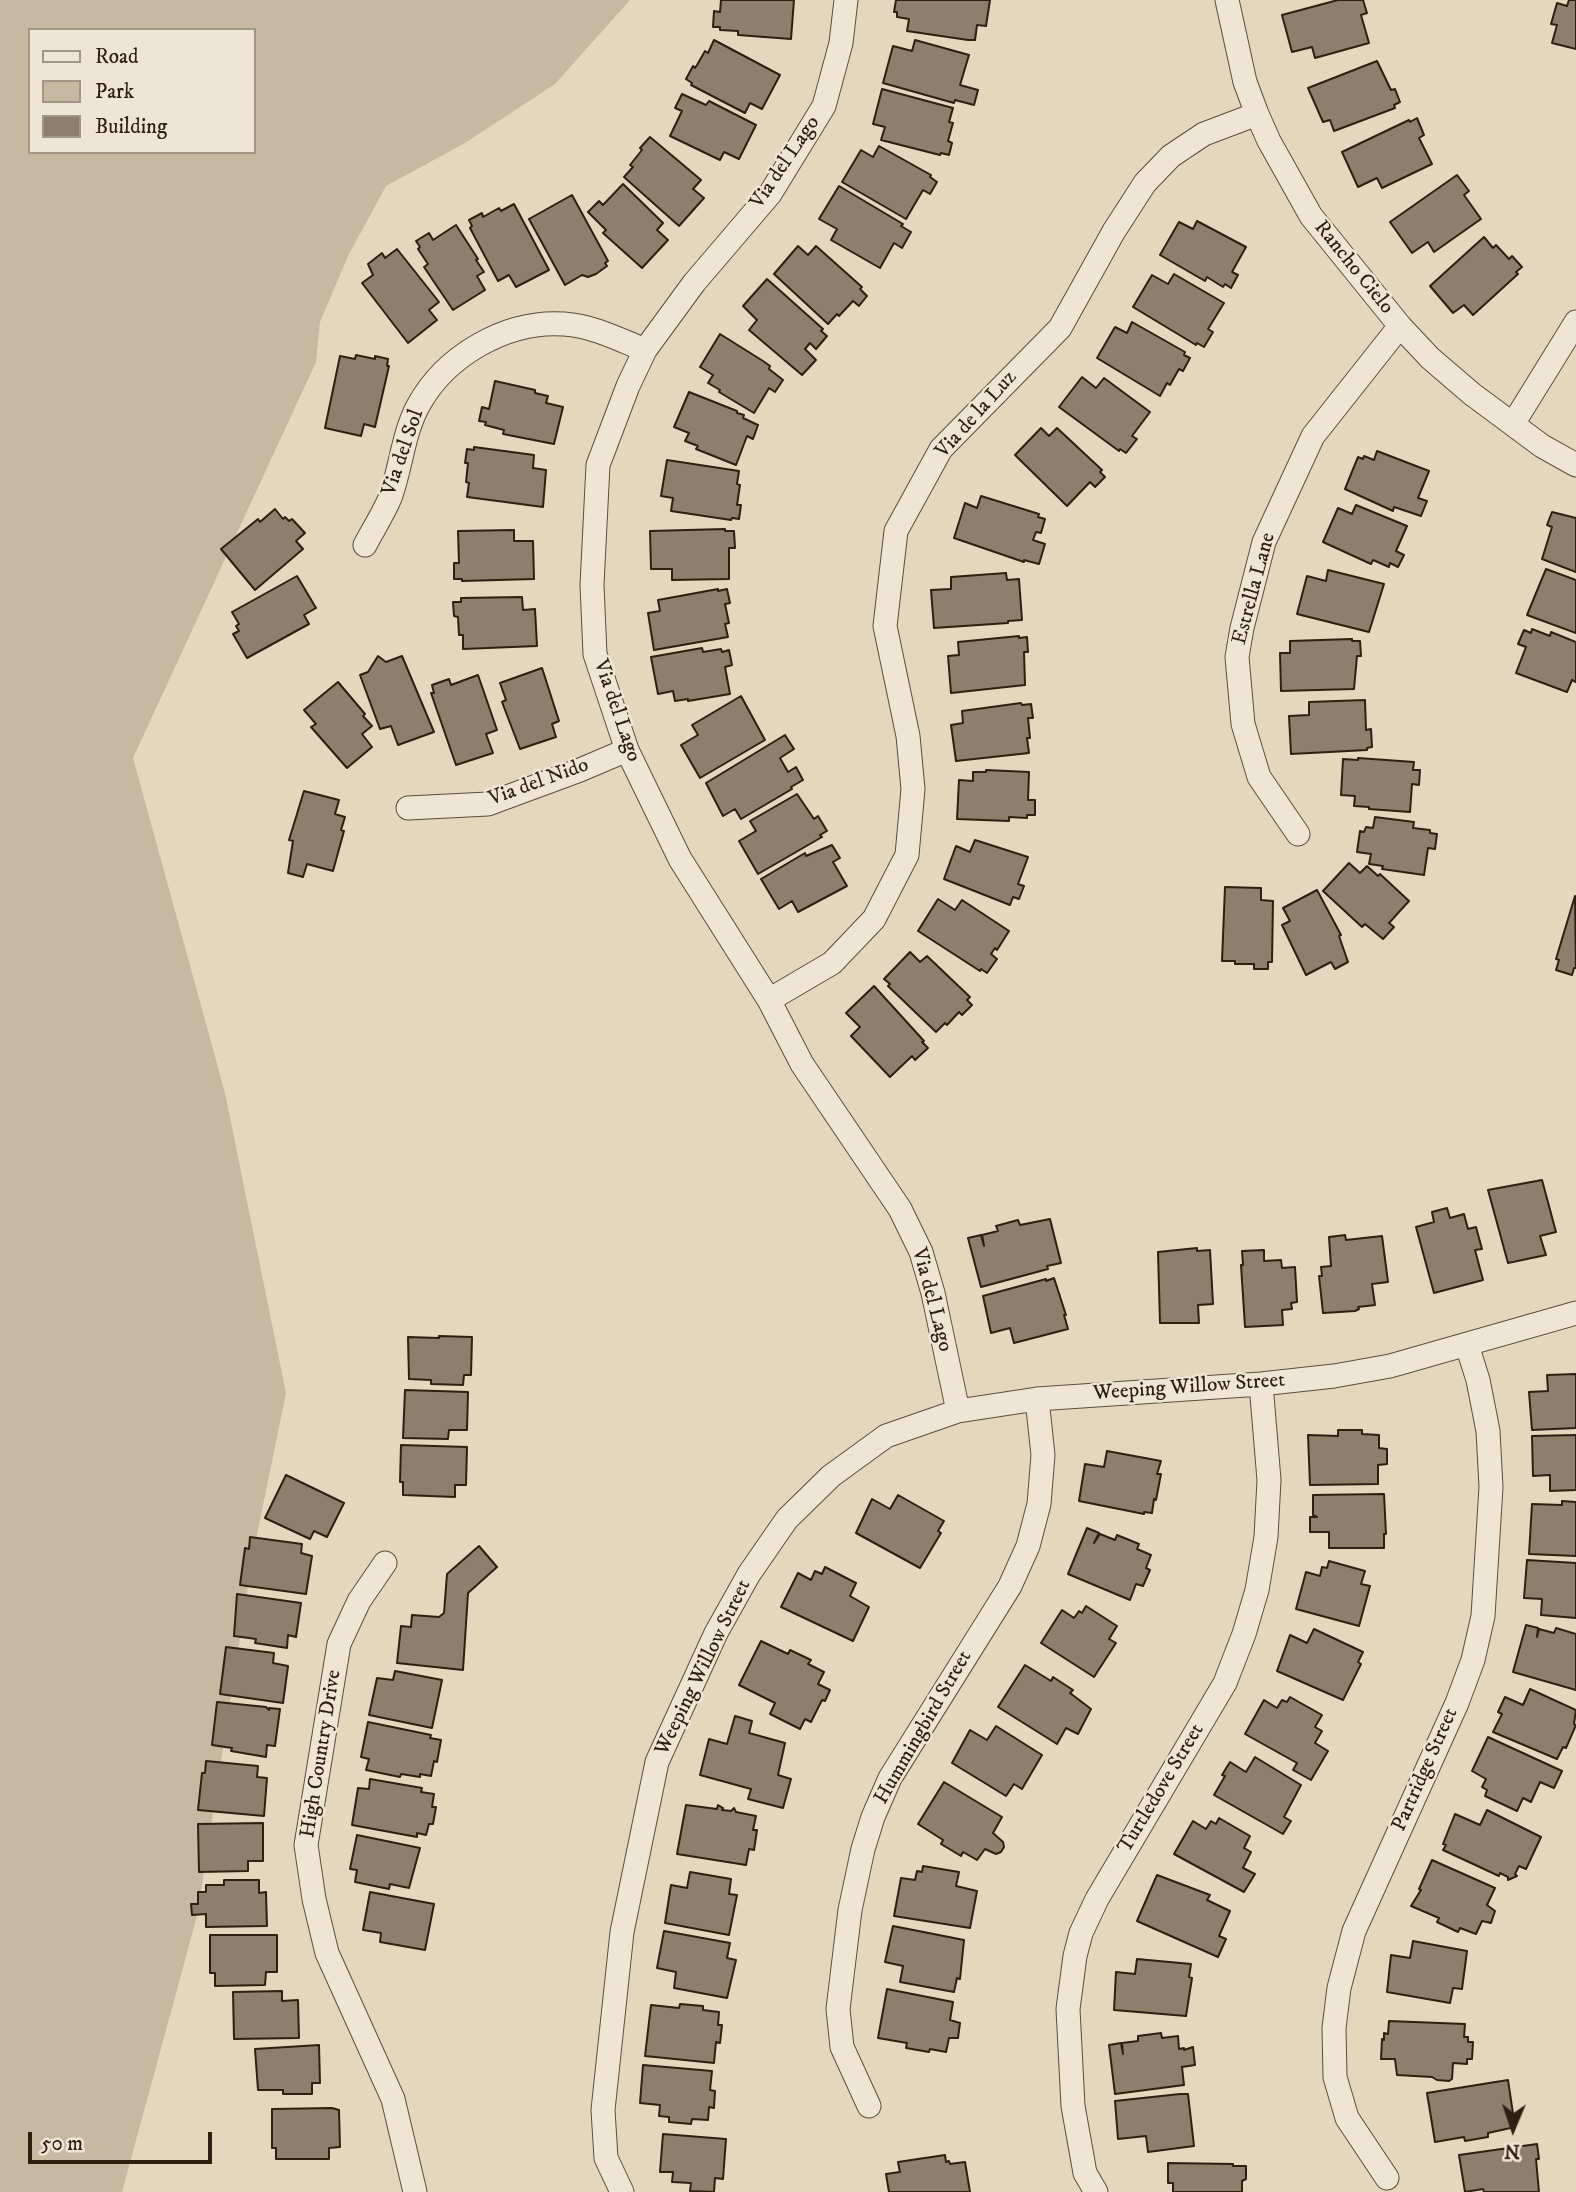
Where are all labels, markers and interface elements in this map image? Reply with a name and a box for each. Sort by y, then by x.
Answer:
legend [28,28,256,154]
text: Road [95,44,139,70]
text: Park [95,79,134,105]
street label: Via del Lago [746,112,826,214]
text: Building [95,114,167,140]
street label: Rancho Cielo [1308,216,1398,320]
street label: Via de la Luz [931,366,1023,464]
street label: Via del Sol [378,407,430,499]
street label: Estrella Lane [1228,530,1282,648]
street label: Via del Lago [587,657,645,765]
street label: Via del Nido [485,753,593,813]
street label: Via del Lago [905,1245,957,1355]
street label: Weeping Willow Street [1092,1369,1286,1407]
street label: Weeping Willow Street [651,1576,757,1760]
street label: Hummingbird Street [870,1647,978,1809]
street label: High Country Drive [296,1668,348,1840]
street label: Partridge Street [1388,1704,1464,1836]
street label: Turtledove Street [1113,1720,1211,1858]
north arrow [1478,2094,1548,2164]
scale bar [32,2118,215,2162]
text: 50 m [41,2131,83,2157]
text: N [1504,2139,1520,2162]

